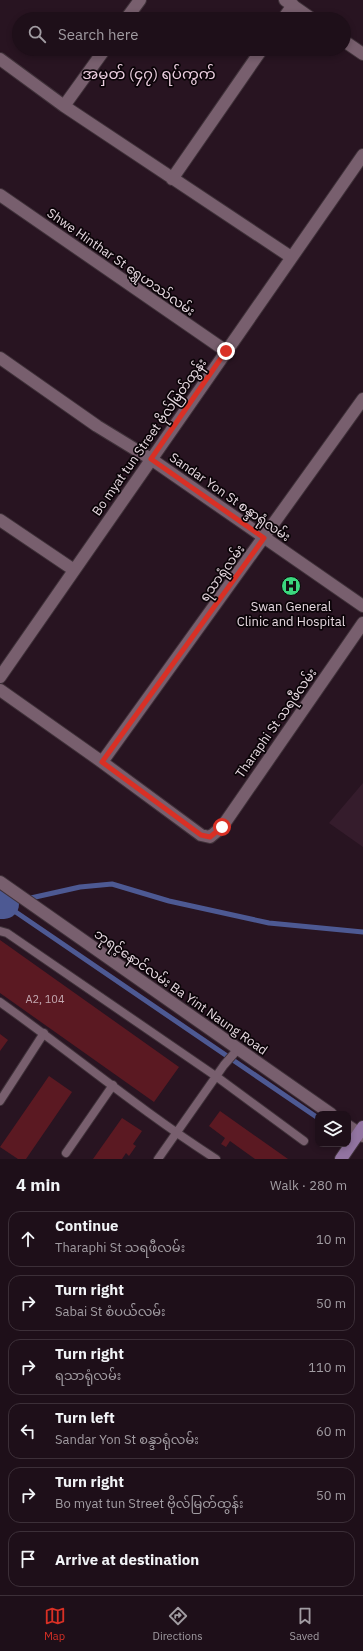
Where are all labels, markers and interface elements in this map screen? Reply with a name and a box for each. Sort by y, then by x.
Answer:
search box [12,12,351,56]
icon: search [26,23,48,45]
text: Search here [58,25,138,44]
district label: အမှတ် (၄၇) ရပ်ကွက် [82,64,216,86]
street label: Shwe Hinthar St ရွှေဟဿ်လမ်း [43,204,198,321]
route end [217,342,235,360]
street label: Bo myat tun Street ဗိုလ်မြတ်ထွန်း [88,355,212,520]
street label: Sandar Yon St စန္ဒာရုံလမ်း [165,449,294,547]
street label: ရသာရုံလမ်း [196,541,250,606]
hospital icon: Swan General Clinic and Hospital [280,575,302,597]
place label: Swan General Clinic and Hospital [237,598,346,630]
street label: Tharaphi St သရဖီလမ်း [232,665,322,782]
route start [213,818,231,836]
street label: ဘုရင့်နောင်လမ်း Ba Yint Naung Road [90,925,271,1060]
house number: A2, 104 [25,992,65,1006]
map controls [315,1111,351,1147]
button: layers [315,1111,351,1147]
text: 4 min [16,1174,60,1196]
text: Walk · 280 m [270,1177,347,1194]
text: Continue [55,1216,119,1235]
icon: ahead [17,1228,39,1250]
text: 10 m [316,1231,346,1248]
text: Tharaphi St သရဖီလမ်း [55,1239,185,1256]
text: Turn right [55,1280,124,1299]
icon: right [17,1292,39,1314]
text: 50 m [316,1295,346,1312]
text: Sabai St စံပယ်လမ်း [55,1303,166,1320]
text: Turn right [55,1344,124,1363]
icon: right [17,1356,39,1378]
text: 110 m [308,1359,346,1376]
text: ရသာရုံလမ်း [55,1367,121,1384]
text: Turn left [55,1408,115,1427]
icon: left [17,1420,39,1442]
text: 60 m [316,1423,346,1440]
text: Sandar Yon St စန္ဒာရုံလမ်း [55,1431,199,1448]
text: Turn right [55,1472,124,1491]
icon: right [17,1484,39,1506]
text: 50 m [316,1487,346,1504]
text: Bo myat tun Street ဗိုလ်မြတ်ထွန်း [55,1495,243,1512]
icon: arrive [17,1548,39,1570]
text: Arrive at destination [55,1550,199,1569]
tab: Map [44,1605,66,1643]
tab: Directions [153,1605,203,1643]
tab: Saved [290,1605,319,1643]

